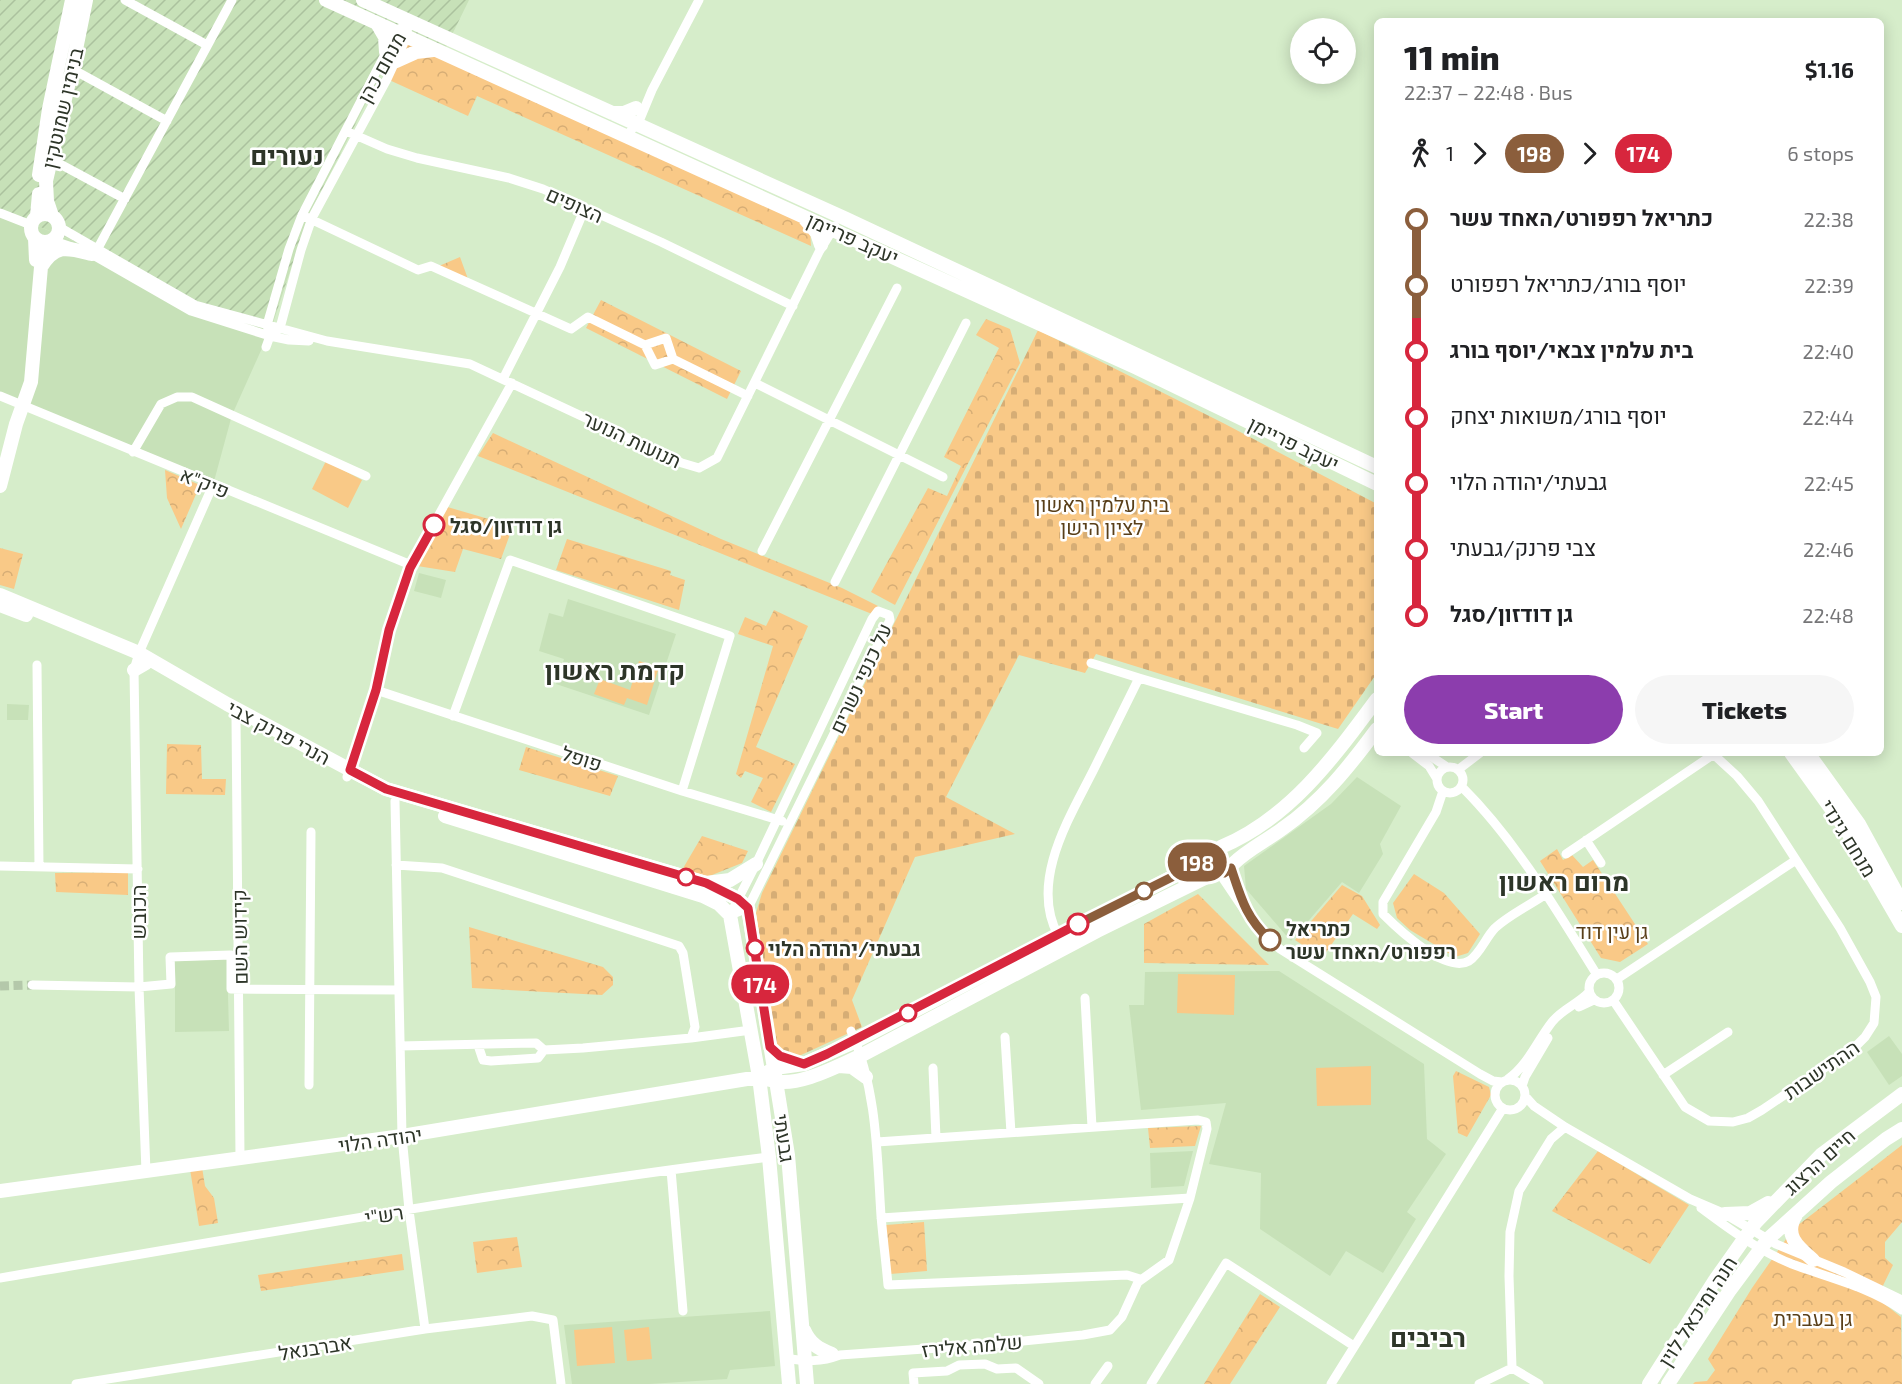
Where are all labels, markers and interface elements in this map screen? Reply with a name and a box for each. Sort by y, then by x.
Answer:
map controls [1290,18,1356,84]
button: locate [1290,18,1356,84]
street label: מנחם כהן [352,27,410,107]
text: 11 min [1404,37,1500,77]
street label: בנימין שמוטקין [36,45,88,171]
text: $1.16 [1805,56,1854,82]
text: 22:37 – 22:48 · Bus [1404,80,1573,104]
icon: walk [1404,137,1437,170]
icon: forward [1463,137,1496,170]
icon: forward [1573,137,1606,170]
district label: נעורים [250,139,324,170]
text: 1 [1446,141,1454,165]
text: 198 [1517,141,1552,166]
text: 174 [1627,141,1660,166]
text: 6 stops [1787,141,1854,165]
street label: הצופים [543,181,607,227]
text: כתריאל רפפורט/האחד עשר [1450,204,1713,230]
street label: יעקב פריימן [803,207,903,269]
text: 22:38 [1804,207,1854,231]
text: יוסף בורג/כתריאל רפפורט [1450,270,1686,296]
text: 22:39 [1804,273,1854,297]
text: בית עלמין צבאי/יוסף בורג [1450,336,1694,362]
text: 22:40 [1802,339,1854,363]
text: יוסף בורג/משואות יצחק [1450,402,1667,428]
text: 22:44 [1802,405,1854,429]
street label: תנועות הנוער [579,406,685,472]
street label: יעקב פריימן [1245,411,1343,475]
street label: פיק"א [177,461,233,503]
text: גבעתי/יהודה הלוי [1450,468,1607,494]
text: 22:45 [1804,471,1854,495]
park label: בית עלמין ראשון לציון הישן [1035,492,1170,539]
place label: גן דודזון/סגל [450,513,562,537]
marker: גן דודזון/סגל [423,514,445,536]
text: צבי פרנק/גבעתי [1450,534,1596,560]
text: 22:46 [1803,537,1854,561]
text: גן דודזון/סגל [1450,600,1573,626]
text: 22:48 [1802,603,1854,627]
street label: על כנפי נשרים [824,619,896,737]
district label: קדמת ראשון [545,654,685,685]
button: Start [1404,675,1623,744]
button: Tickets [1635,675,1854,744]
street label: הנרי פרנק צבי [223,695,335,769]
street label: פופל [559,740,605,776]
street label: מנחם גינדי [1816,795,1882,881]
line badge: 198 [1162,842,1232,882]
text: 198 [1180,850,1214,875]
district label: מרום ראשון [1499,865,1629,896]
unlabelled marker [677,868,695,886]
unlabelled marker [1135,882,1153,900]
street label: הכובש [126,885,150,939]
street label: קידוש השם [226,889,252,985]
unlabelled marker [1067,913,1089,935]
place label: כתריאל רפפורט/האחד עשר [1286,916,1456,963]
park label: גן עין דוד [1576,919,1648,943]
marker: כתריאל רפפורט/האחד עשר [1259,929,1281,951]
place label: גבעתי/יהודה הלוי [768,936,921,960]
marker: גבעתי/יהודה הלוי [746,939,764,957]
line badge: 174 [726,964,795,1004]
text: 174 [743,972,777,997]
unlabelled marker [899,1004,917,1022]
street label: ההתישבות [1779,1034,1863,1104]
street label: גבעתי [770,1112,800,1164]
street label: יהודה הלוי [337,1121,423,1157]
street label: חיים הרצוג [1778,1123,1860,1199]
street label: רש"י [363,1199,405,1229]
street label: חנה ומיכאל לוין [1652,1251,1742,1371]
park label: גן בעברית [1774,1306,1852,1330]
district label: רביבים [1390,1321,1466,1352]
street label: אברבנאל [277,1329,353,1365]
street label: שלמה אלירז [921,1329,1023,1361]

